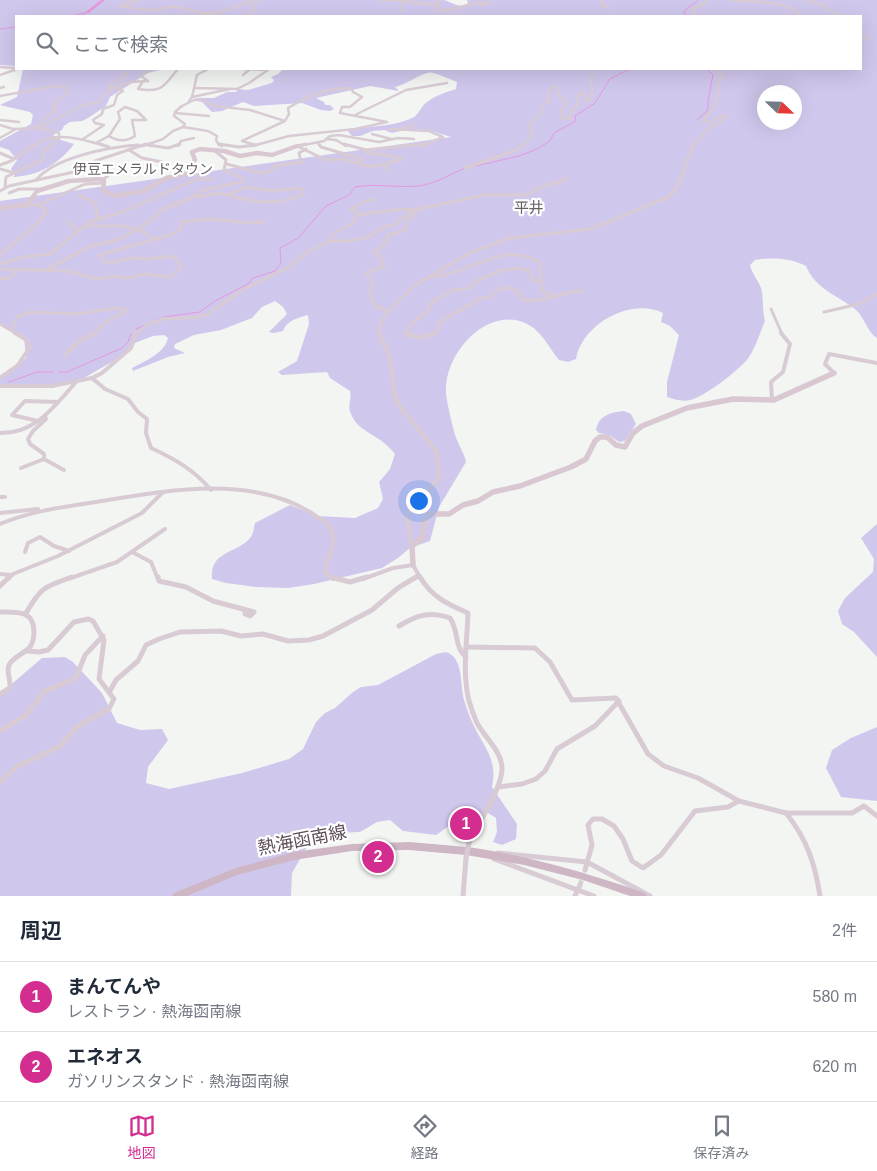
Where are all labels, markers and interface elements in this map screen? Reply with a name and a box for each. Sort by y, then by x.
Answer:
search box [15,15,862,70]
icon: search [33,29,61,57]
text: ここで検索 [73,34,168,55]
north arrow [757,85,802,130]
district label: 伊豆エメラルドタウン [73,161,213,177]
district label: 平井 [514,199,544,216]
your location [406,488,432,514]
pin: 1 [450,805,482,843]
street label: 熱海函南線 [256,822,348,858]
pin: 2 [362,838,394,876]
text: 周辺 [20,919,62,942]
text: 2件 [832,922,857,939]
text: まんてんや [67,976,161,997]
text: 1 [32,988,40,1005]
text: 580 m [813,988,857,1005]
text: レストラン · 熱海函南線 [67,1003,241,1020]
text: エネオス [67,1046,143,1067]
text: 2 [32,1058,40,1075]
text: 620 m [813,1058,857,1075]
text: ガソリンスタンド · 熱海函南線 [67,1073,289,1090]
tab: 地図 [128,1112,156,1162]
tab: 経路 [411,1112,439,1162]
tab: 保存済み [694,1112,750,1162]

